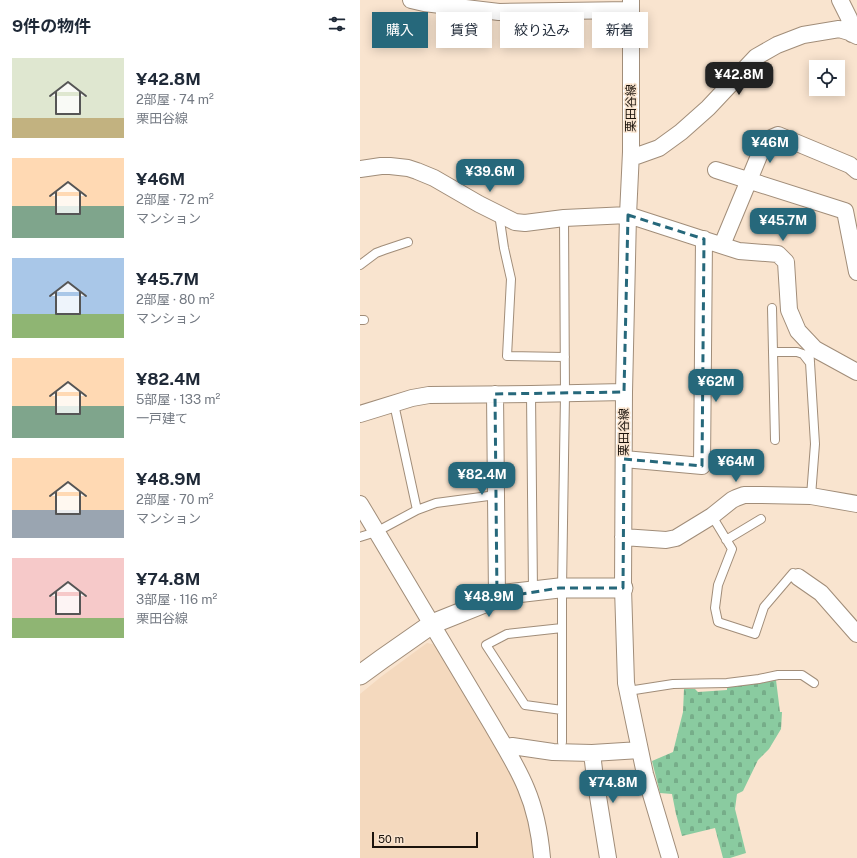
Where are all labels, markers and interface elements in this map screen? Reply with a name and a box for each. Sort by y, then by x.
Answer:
chip: 購入 [372,12,428,48]
chip: 賃貸 [436,12,492,48]
chip: 絞り込み [500,12,584,48]
chip: 新着 [592,12,648,48]
icon: filters [326,13,348,35]
text: 9件の物件 [12,16,91,36]
map controls [809,60,845,96]
button: locate [809,60,845,96]
pin: ¥42.8M [706,62,772,96]
text: ¥42.8M [714,67,764,82]
text: ¥42.8M [136,69,201,89]
icon: home [44,74,92,122]
street label: 栗田谷線 [624,84,638,132]
text: 2部屋 · 74 m² [136,92,214,107]
text: 栗田谷線 [136,111,188,126]
pin: ¥46M [746,130,794,164]
text: ¥46M [751,135,789,150]
pin: ¥39.6M [457,159,523,193]
text: ¥39.6M [465,164,515,179]
text: ¥46M [136,169,185,189]
icon: home [44,174,92,222]
text: 2部屋 · 72 m² [136,192,214,207]
pin: ¥45.7M [750,208,816,242]
text: マンション [136,211,201,226]
text: ¥45.7M [759,213,807,228]
text: ¥45.7M [136,269,199,289]
icon: home [44,274,92,322]
text: 2部屋 · 80 m² [136,292,214,307]
text: マンション [136,311,201,326]
text: ¥82.4M [136,369,201,389]
pin: ¥62M [692,369,740,403]
icon: home [44,374,92,422]
text: ¥62M [697,374,735,389]
text: 5部屋 · 133 m² [136,392,220,407]
street label: 栗田谷線 [617,408,631,456]
text: 一戸建て [136,411,188,426]
pin: ¥64M [712,449,760,483]
text: ¥64M [717,454,755,469]
pin: ¥82.4M [449,462,515,496]
text: ¥82.4M [457,467,507,482]
text: ¥48.9M [136,469,201,489]
icon: home [44,474,92,522]
text: 2部屋 · 70 m² [136,492,214,507]
text: マンション [136,511,201,526]
text: ¥74.8M [136,569,200,589]
icon: home [44,574,92,622]
pin: ¥48.9M [456,584,522,618]
text: ¥48.9M [464,589,514,604]
text: 3部屋 · 116 m² [136,592,217,607]
text: 栗田谷線 [136,611,188,626]
pin: ¥74.8M [580,770,646,804]
text: ¥74.8M [588,775,638,790]
scale bar [372,830,478,849]
text: 50 m [378,833,404,845]

